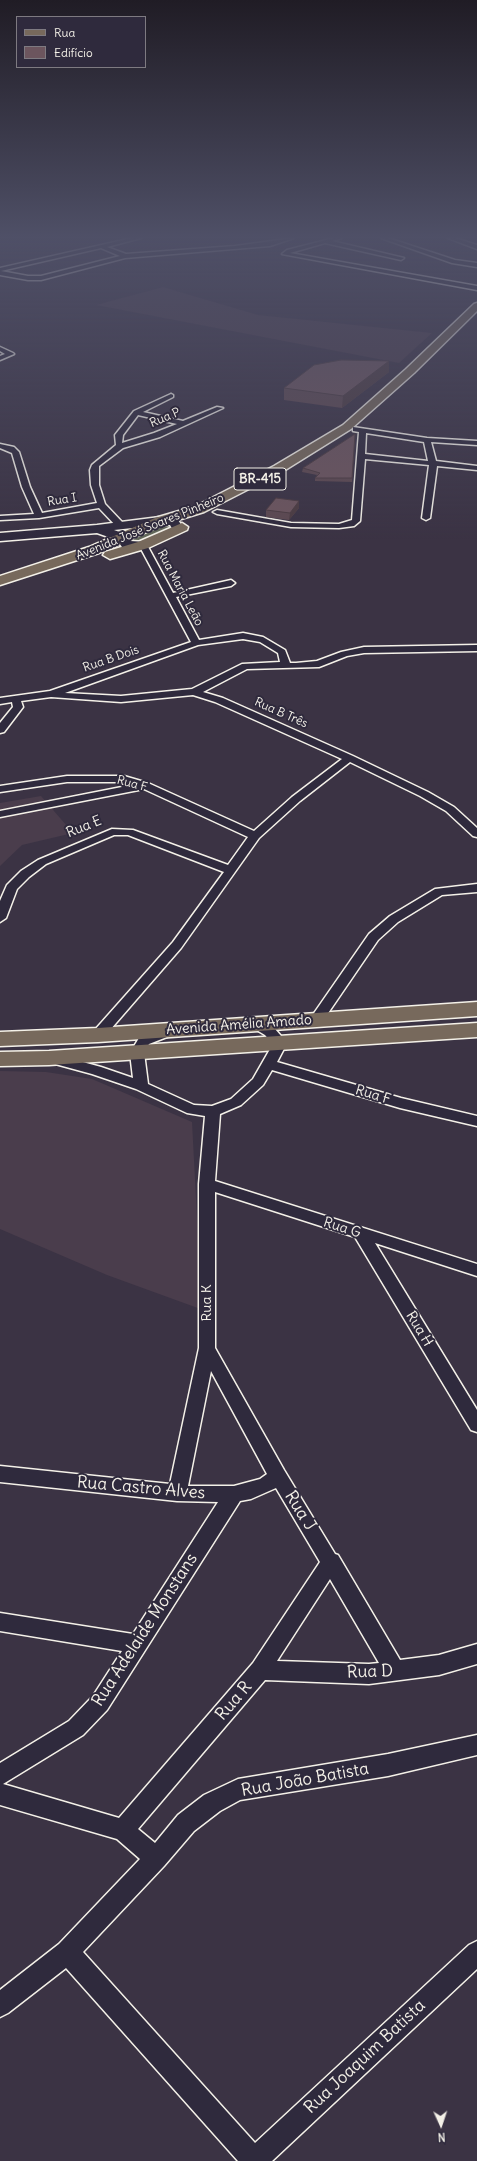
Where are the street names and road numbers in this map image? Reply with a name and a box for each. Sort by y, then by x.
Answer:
street label: Rua P [148,405,182,431]
road number: BR-415 [234,468,286,490]
street label: Rua I [46,491,78,509]
street label: Avenida José Soares Pinheiro [74,491,226,563]
street label: Rua Maria Leão [154,547,206,629]
street label: Rua B Dois [81,643,141,675]
street label: Rua B Três [252,695,310,731]
street label: Rua F [115,773,149,795]
street label: Rua E [64,812,104,842]
street label: Avenida Amélia Amado [166,1012,312,1038]
street label: Rua F [353,1082,393,1108]
street label: Rua G [321,1214,363,1242]
street label: Rua K [199,1285,215,1321]
street label: Rua H [402,1308,436,1350]
street label: Rua Castro Alves [76,1472,206,1504]
street label: Rua J [280,1487,320,1535]
street label: Rua Adelaide Monstans [88,1550,202,1710]
street label: Rua D [346,1661,394,1683]
street label: Rua R [211,1677,257,1725]
street label: Rua João Batista [240,1759,370,1801]
street label: Rua Joaquim Batista [300,1996,430,2118]

